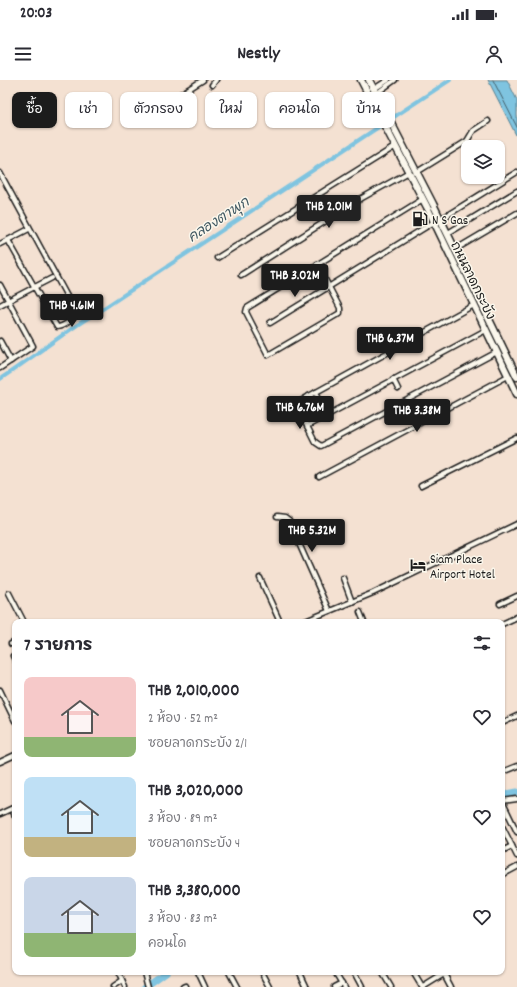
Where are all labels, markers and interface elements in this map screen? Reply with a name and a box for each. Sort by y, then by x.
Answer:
text: 20:03 [20,3,52,25]
text: Nestly [237,42,280,67]
icon: menu [12,43,34,65]
icon: person [483,43,505,65]
chip: ซื้อ [12,92,57,128]
chip: เช่า [65,92,112,128]
chip: ตัวกรอง [120,92,197,128]
chip: ใหม่ [205,92,257,128]
chip: คอนโด [265,92,334,128]
chip: บ้าน [342,92,395,128]
map controls [461,140,505,184]
button: layers [461,140,505,184]
water label: คลองตาพุก [184,193,255,248]
pin: THB 2.01M [283,195,375,229]
text: THB 2.01M [306,198,352,217]
fuel station icon: N S Gas [411,210,429,228]
place label: N S Gas [432,212,468,231]
street label: ถนนลาดกระบัง [445,239,499,324]
pin: THB 3.02M [249,264,341,298]
text: THB 3.02M [270,267,320,286]
pin: THB 4.61M [26,294,118,328]
text: THB 4.61M [49,297,95,316]
pin: THB 6.37M [344,327,436,361]
text: THB 6.37M [366,330,414,349]
pin: THB 6.76M [254,396,346,430]
text: THB 6.76M [276,399,324,418]
pin: THB 3.38M [371,399,463,433]
text: THB 3.38M [393,402,441,421]
pin: THB 5.32M [266,519,358,553]
text: THB 5.32M [288,522,336,541]
place label: Siam Place Airport Hotel [430,551,495,585]
hotel icon: Siam Place Airport Hotel [409,556,427,574]
icon: filters [471,632,493,654]
text: 7 รายการ [24,635,92,659]
text: THB 2,010,000 [148,680,239,704]
icon: home [56,693,104,741]
icon: heart [471,706,493,728]
text: 2 ห้อง · 52 m² [148,710,218,729]
text: ซอยลาดกระบัง 2/1 [148,735,247,754]
text: THB 3,020,000 [148,780,243,804]
icon: home [56,793,104,841]
icon: heart [471,806,493,828]
text: 3 ห้อง · 89 m² [148,810,218,829]
text: ซอยลาดกระบัง 4 [148,835,240,854]
text: THB 3,380,000 [148,880,241,904]
icon: home [56,893,104,941]
icon: heart [471,906,493,928]
text: 3 ห้อง · 83 m² [148,910,217,929]
text: คอนโด [148,935,186,954]

